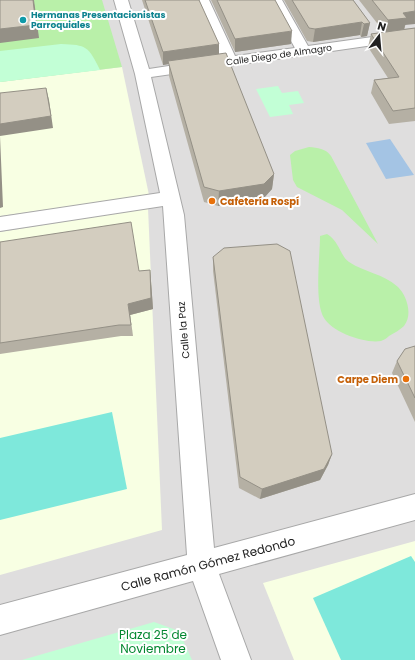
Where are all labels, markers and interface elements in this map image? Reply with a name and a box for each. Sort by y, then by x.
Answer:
place label: Hermanas Presentacionistas Parroquiales [31,9,166,31]
marker: Hermanas Presentacionistas Parroquiales [18,15,28,25]
north arrow [359,16,399,56]
text: N [376,18,388,35]
street label: Calle Diego de Almagro [225,42,333,68]
place label: Cafetería Rospí [220,194,299,209]
marker: Cafetería Rospí [207,196,217,206]
street label: Calle la Paz [173,300,193,359]
place label: Carpe Diem [337,372,398,387]
marker: Carpe Diem [401,374,411,384]
street label: Calle Ramón Gómez Redondo [119,532,297,595]
park label: Plaza 25 de Noviembre [119,626,187,657]

